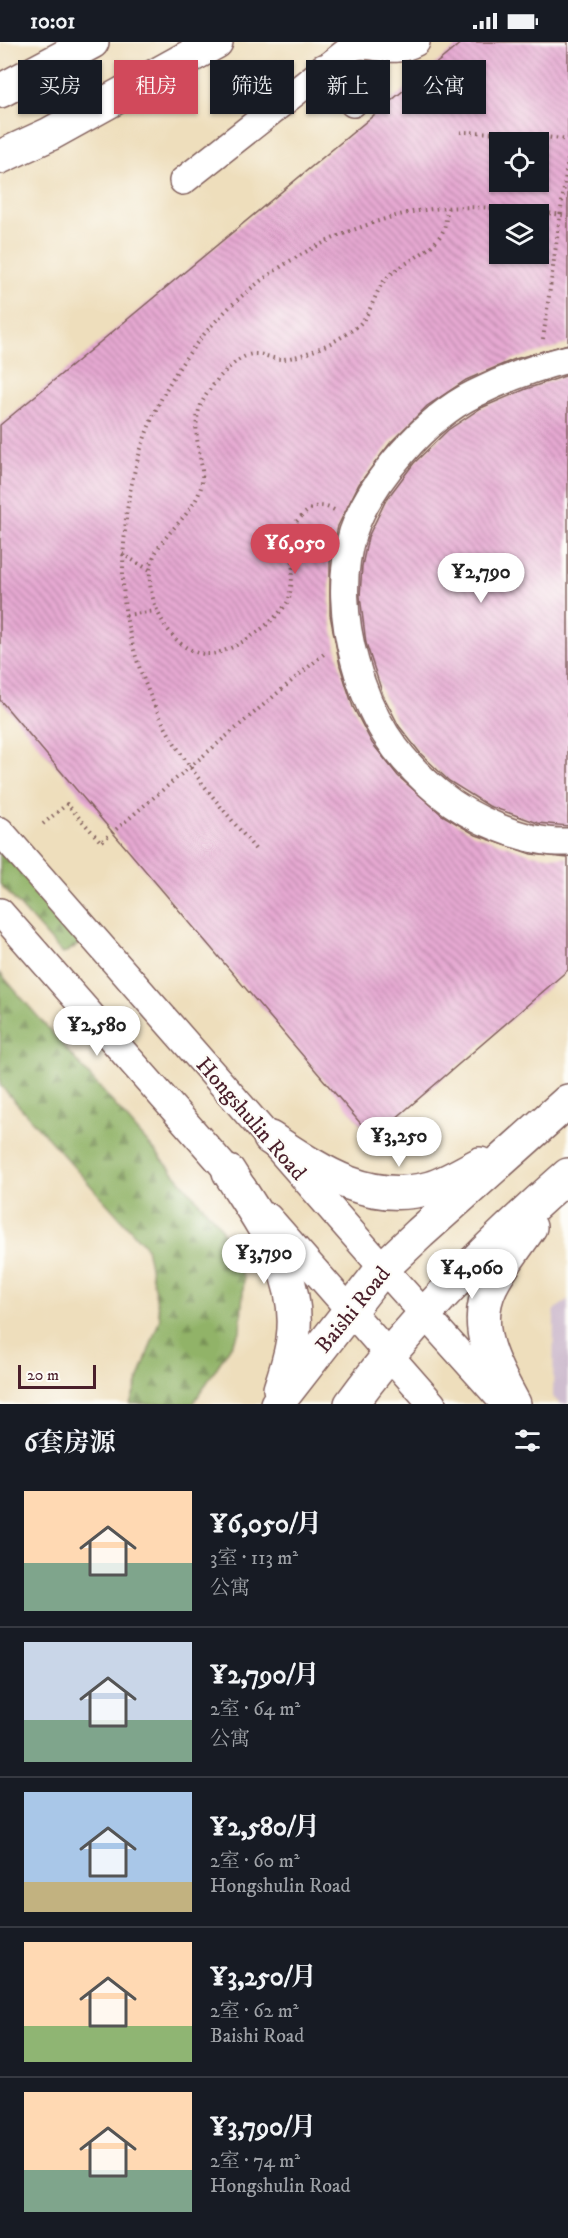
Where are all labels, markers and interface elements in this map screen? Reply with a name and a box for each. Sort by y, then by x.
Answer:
text: 10:01 [30,8,75,35]
chip: 买房 [18,60,102,114]
chip: 租房 [114,60,198,114]
chip: 筛选 [210,60,294,114]
chip: 新上 [306,60,390,114]
chip: 公寓 [402,60,486,114]
map controls [489,132,549,264]
button: locate [489,132,549,192]
button: layers [489,204,549,264]
pin: ¥6,050 [246,524,344,575]
text: ¥6,050 [265,531,325,556]
pin: ¥2,790 [432,553,530,604]
text: ¥2,790 [452,560,510,585]
pin: ¥2,580 [48,1006,146,1057]
text: ¥2,580 [67,1013,127,1038]
street label: Hongshulin Road [190,1052,312,1186]
pin: ¥3,250 [350,1117,448,1168]
text: ¥3,250 [371,1124,427,1149]
pin: ¥3,790 [215,1234,313,1285]
text: ¥3,790 [236,1241,292,1266]
pin: ¥4,060 [423,1249,521,1300]
text: ¥4,060 [441,1256,503,1281]
street label: Baishi Road [310,1261,396,1359]
scale bar [18,1362,96,1390]
text: 20 m [27,1365,59,1385]
icon: filters [511,1424,544,1457]
text: 6套房源 [24,1427,116,1460]
text: ¥6,050/月 [210,1508,322,1541]
icon: home [72,1515,144,1587]
text: 3室 · 113 m² [210,1546,298,1571]
text: 公寓 [210,1576,250,1601]
text: ¥2,790/月 [210,1659,320,1692]
icon: home [72,1666,144,1738]
text: 2室 · 64 m² [210,1697,300,1722]
text: 公寓 [210,1727,250,1752]
text: ¥2,580/月 [210,1811,320,1844]
icon: home [72,1816,144,1888]
text: 2室 · 60 m² [210,1849,300,1874]
text: Hongshulin Road [210,1874,350,1899]
text: ¥3,250/月 [210,1961,317,1994]
icon: home [72,1966,144,2038]
text: 2室 · 62 m² [210,1999,299,2024]
text: Baishi Road [210,2024,304,2049]
text: ¥3,790/月 [210,2111,316,2144]
icon: home [72,2116,144,2188]
text: 2室 · 74 m² [210,2149,300,2174]
text: Hongshulin Road [210,2174,350,2199]

